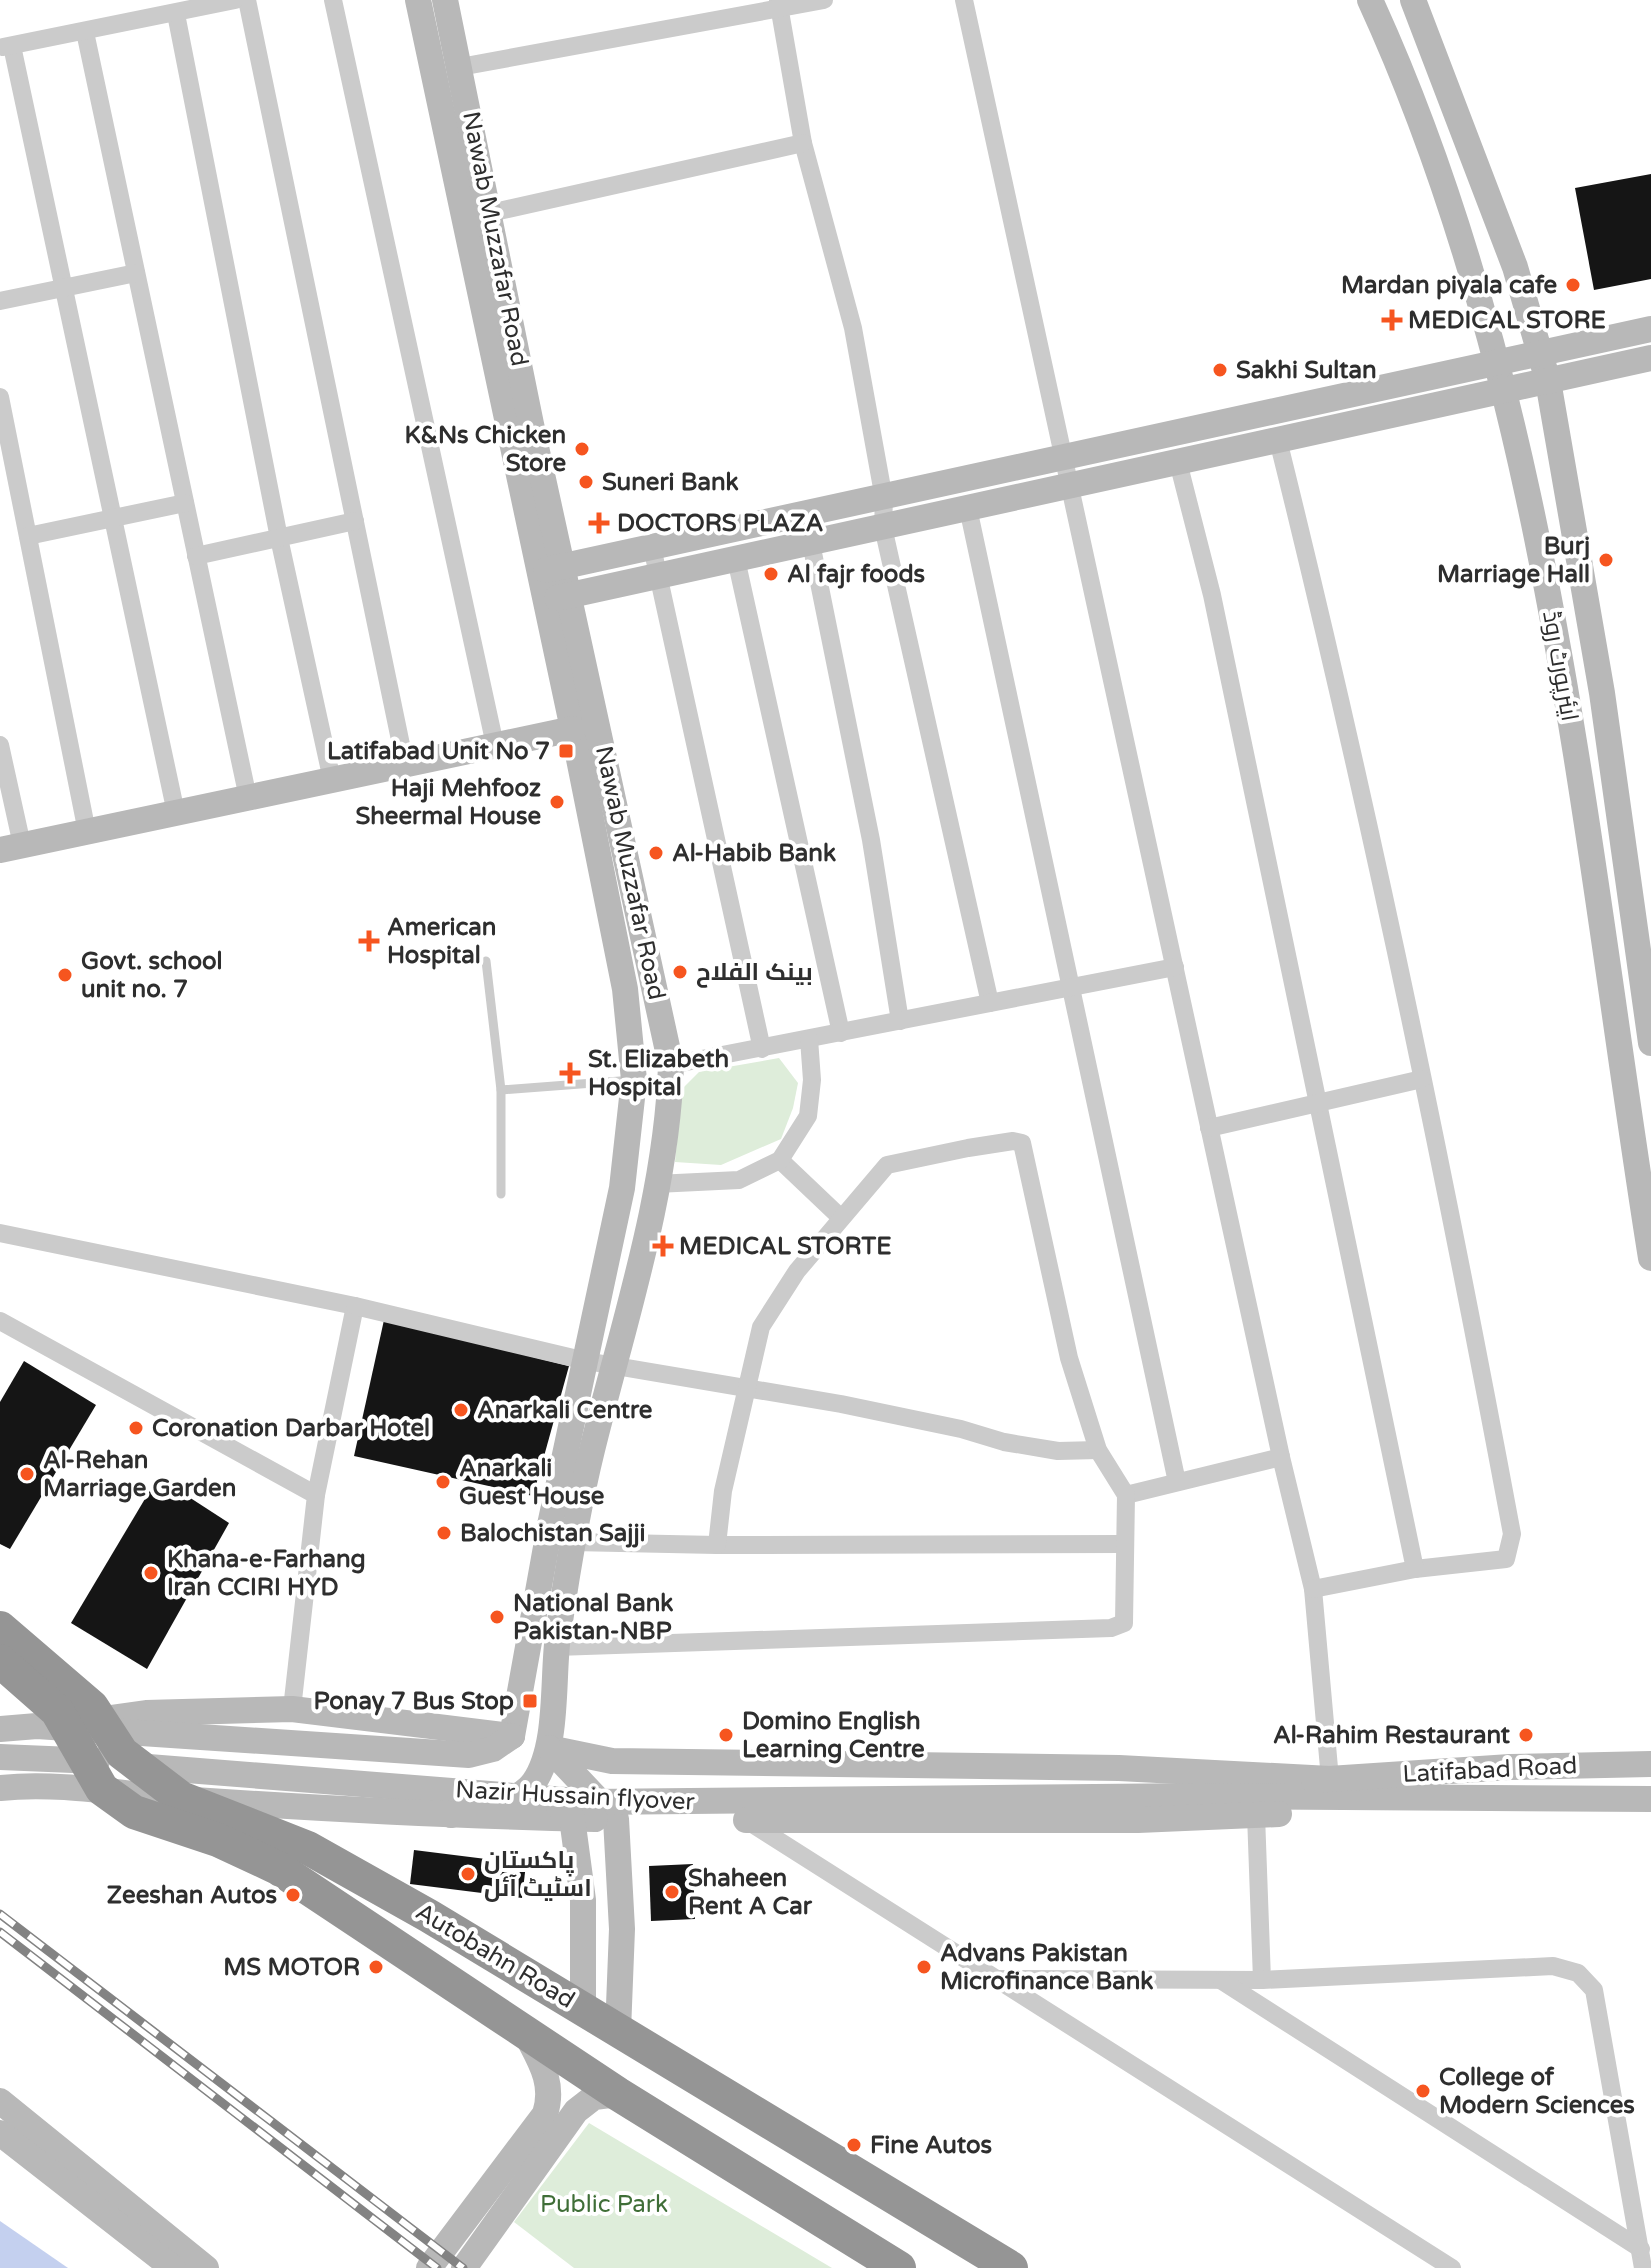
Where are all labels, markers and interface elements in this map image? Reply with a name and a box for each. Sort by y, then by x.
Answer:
street label: Nawab Muzzafar Road [456,109,534,369]
place label: Mardan piyala cafe [1341,271,1557,300]
marker: Mardan piyala cafe [1564,276,1582,294]
place label: MEDICAL STORE [1408,306,1606,335]
marker: MEDICAL STORE [1383,311,1401,329]
place label: Sakhi Sultan [1236,356,1377,385]
marker: Sakhi Sultan [1211,361,1229,379]
place label: K&Ns Chicken Store [404,421,566,478]
marker: K&Ns Chicken Store [573,440,591,458]
place label: Suneri Bank [602,468,739,497]
marker: Suneri Bank [577,473,595,491]
place label: DOCTORS PLAZA [617,509,824,538]
marker: DOCTORS PLAZA [588,512,610,534]
place label: Burj Marriage Hall [1437,532,1590,589]
marker: Burj Marriage Hall [1597,551,1615,569]
place label: Al fajr foods [787,560,925,589]
marker: Al fajr foods [762,565,780,583]
street label: ایئرپورٹ روڈ [1535,608,1584,724]
place label: Latifabad Unit No 7 [327,737,550,766]
marker: Latifabad Unit No 7 [557,742,575,760]
street label: Nawab Muzzafar Road [589,743,671,1003]
place label: Haji Mehfooz Sheermal House [356,774,541,831]
marker: Haji Mehfooz Sheermal House [548,793,566,811]
place label: Al-Habib Bank [672,839,836,868]
marker: Al-Habib Bank [647,844,665,862]
place label: American Hospital [387,913,496,970]
marker: American Hospital [358,930,380,952]
place label: Govt. school unit no. 7 [81,947,223,1004]
place label: بینک الفلاح [696,958,813,988]
marker: بینک الفلاح [671,963,689,981]
marker: Govt. school unit no. 7 [56,966,74,984]
place label: St. Elizabeth Hospital [588,1045,729,1102]
marker: St. Elizabeth Hospital [559,1062,581,1084]
place label: MEDICAL STORTE [679,1232,891,1261]
marker: MEDICAL STORTE [654,1237,672,1255]
place label: Anarkali Centre [477,1396,653,1425]
marker: Anarkali Centre [452,1401,470,1419]
place label: Coronation Darbar Hotel [152,1414,430,1443]
marker: Coronation Darbar Hotel [127,1419,145,1437]
place label: Al-Rehan Marriage Garden [43,1446,236,1503]
place label: Anarkali Guest House [459,1454,605,1511]
marker: Al-Rehan Marriage Garden [18,1465,36,1483]
marker: Anarkali Guest House [434,1473,452,1491]
place label: Balochistan Sajji [460,1519,645,1548]
marker: Balochistan Sajji [435,1524,453,1542]
place label: Khana-e-Farhang Iran CCIRI HYD [167,1545,366,1602]
marker: Khana-e-Farhang Iran CCIRI HYD [142,1564,160,1582]
place label: National Bank Pakistan-NBP [513,1589,673,1646]
marker: National Bank Pakistan-NBP [488,1608,506,1626]
place label: Ponay 7 Bus Stop [313,1687,514,1716]
marker: Ponay 7 Bus Stop [521,1692,539,1710]
place label: Domino English Learning Centre [742,1707,925,1764]
place label: Al-Rahim Restaurant [1273,1721,1511,1750]
marker: Domino English Learning Centre [717,1726,735,1744]
marker: Al-Rahim Restaurant [1517,1726,1535,1744]
street label: Latifabad Road [1402,1751,1578,1789]
street label: Nazir Hussain flyover [455,1775,696,1817]
place label: پاکستان اسٹیٹ آئل [484,1846,592,1903]
place label: Shaheen Rent A Car [688,1864,813,1921]
marker: پاکستان اسٹیٹ آئل [459,1865,477,1883]
place label: Zeeshan Autos [107,1881,277,1910]
marker: Shaheen Rent A Car [663,1883,681,1901]
marker: Zeeshan Autos [284,1886,302,1904]
street label: Autobahn Road [410,1897,580,2015]
place label: Advans Pakistan Microfinance Bank [940,1939,1153,1996]
place label: MS MOTOR [223,1953,360,1982]
marker: MS MOTOR [367,1958,385,1976]
marker: Advans Pakistan Microfinance Bank [915,1958,933,1976]
place label: College of Modern Sciences [1439,2063,1635,2120]
marker: College of Modern Sciences [1414,2082,1432,2100]
place label: Fine Autos [870,2131,992,2160]
marker: Fine Autos [845,2136,863,2154]
park label: Public Park [540,2190,668,2219]

